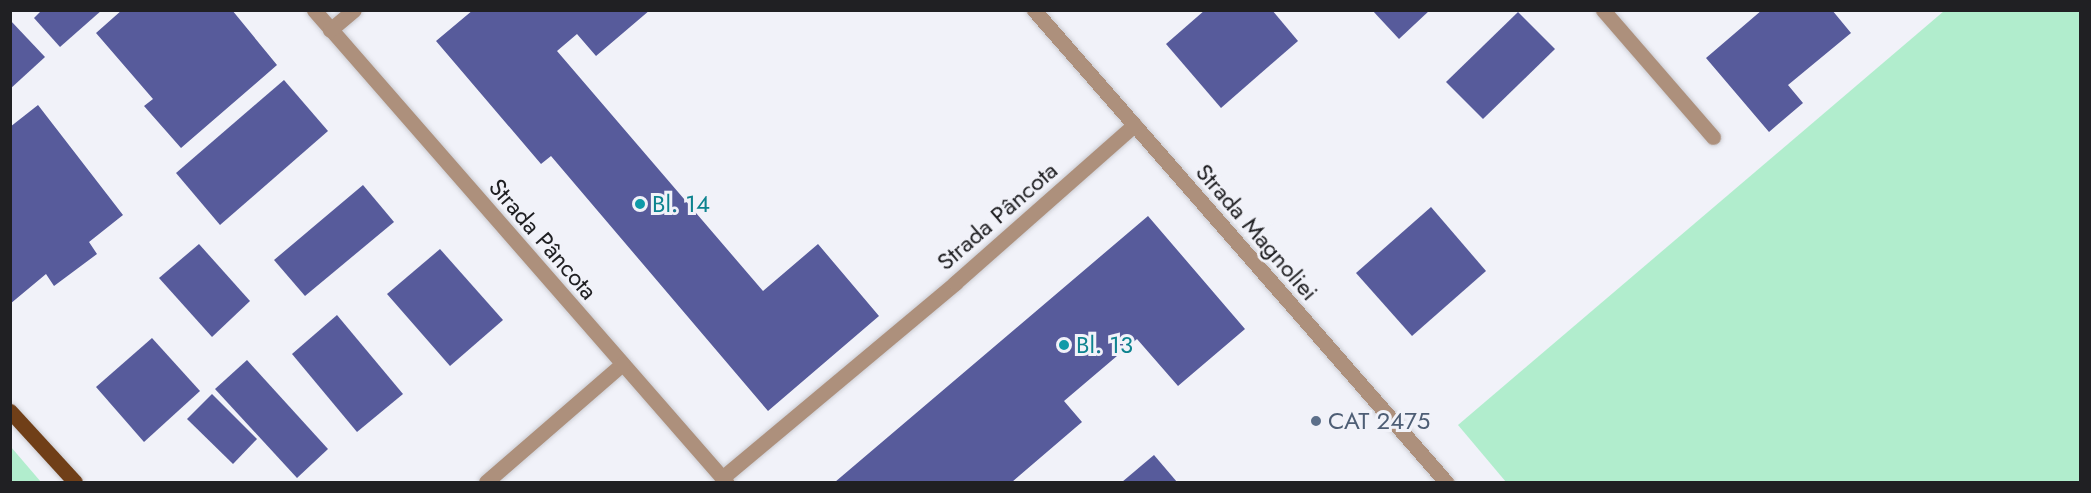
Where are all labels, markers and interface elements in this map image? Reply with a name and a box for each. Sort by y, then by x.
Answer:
street label: Strada Pâncota [931,156,1063,276]
street label: Strada Magnoliei [1190,158,1324,306]
street label: Strada Pâncota [483,173,603,305]
place label: Bl. 14 [652,190,710,218]
marker: Bl. 14 [633,197,647,211]
place label: Bl. 13 [1076,331,1133,359]
marker: Bl. 13 [1057,338,1071,352]
place label: CAT 2475 [1328,407,1430,435]
marker: CAT 2475 [1309,414,1323,428]

